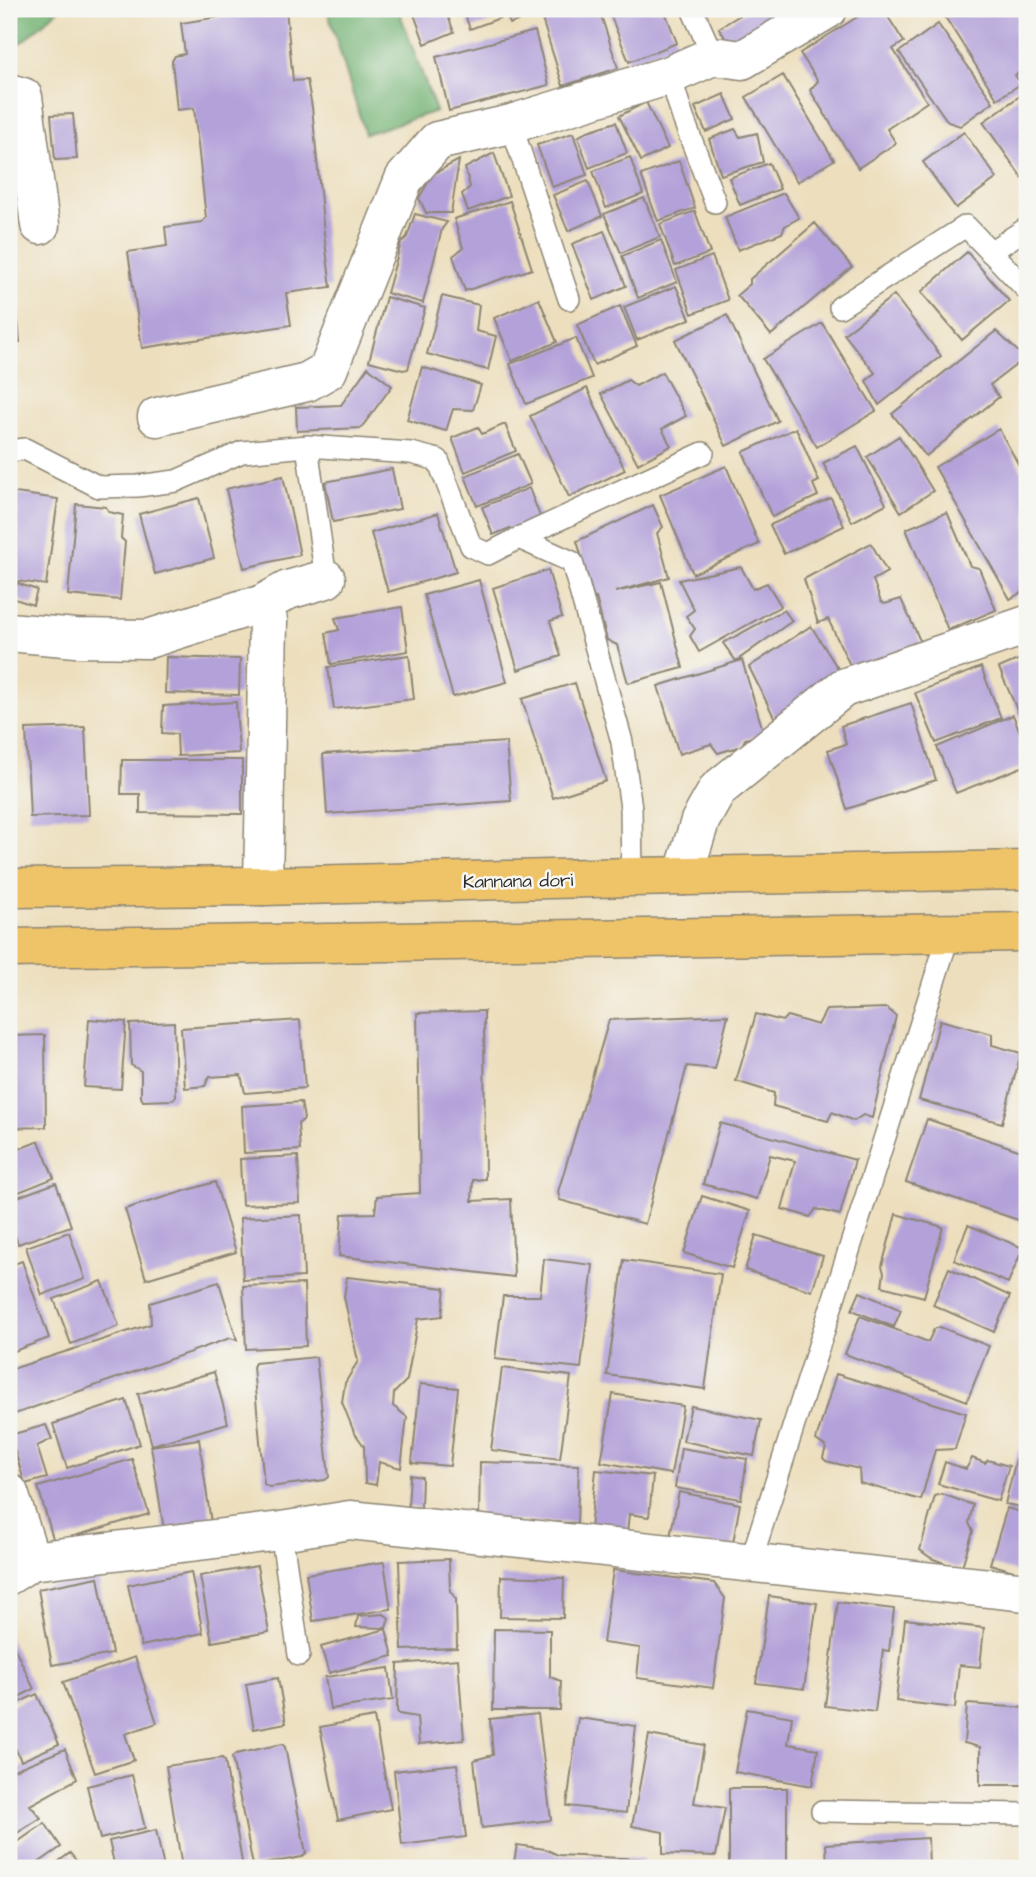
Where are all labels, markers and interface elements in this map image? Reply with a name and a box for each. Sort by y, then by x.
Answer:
street label: Kannana dori [463,867,574,896]

